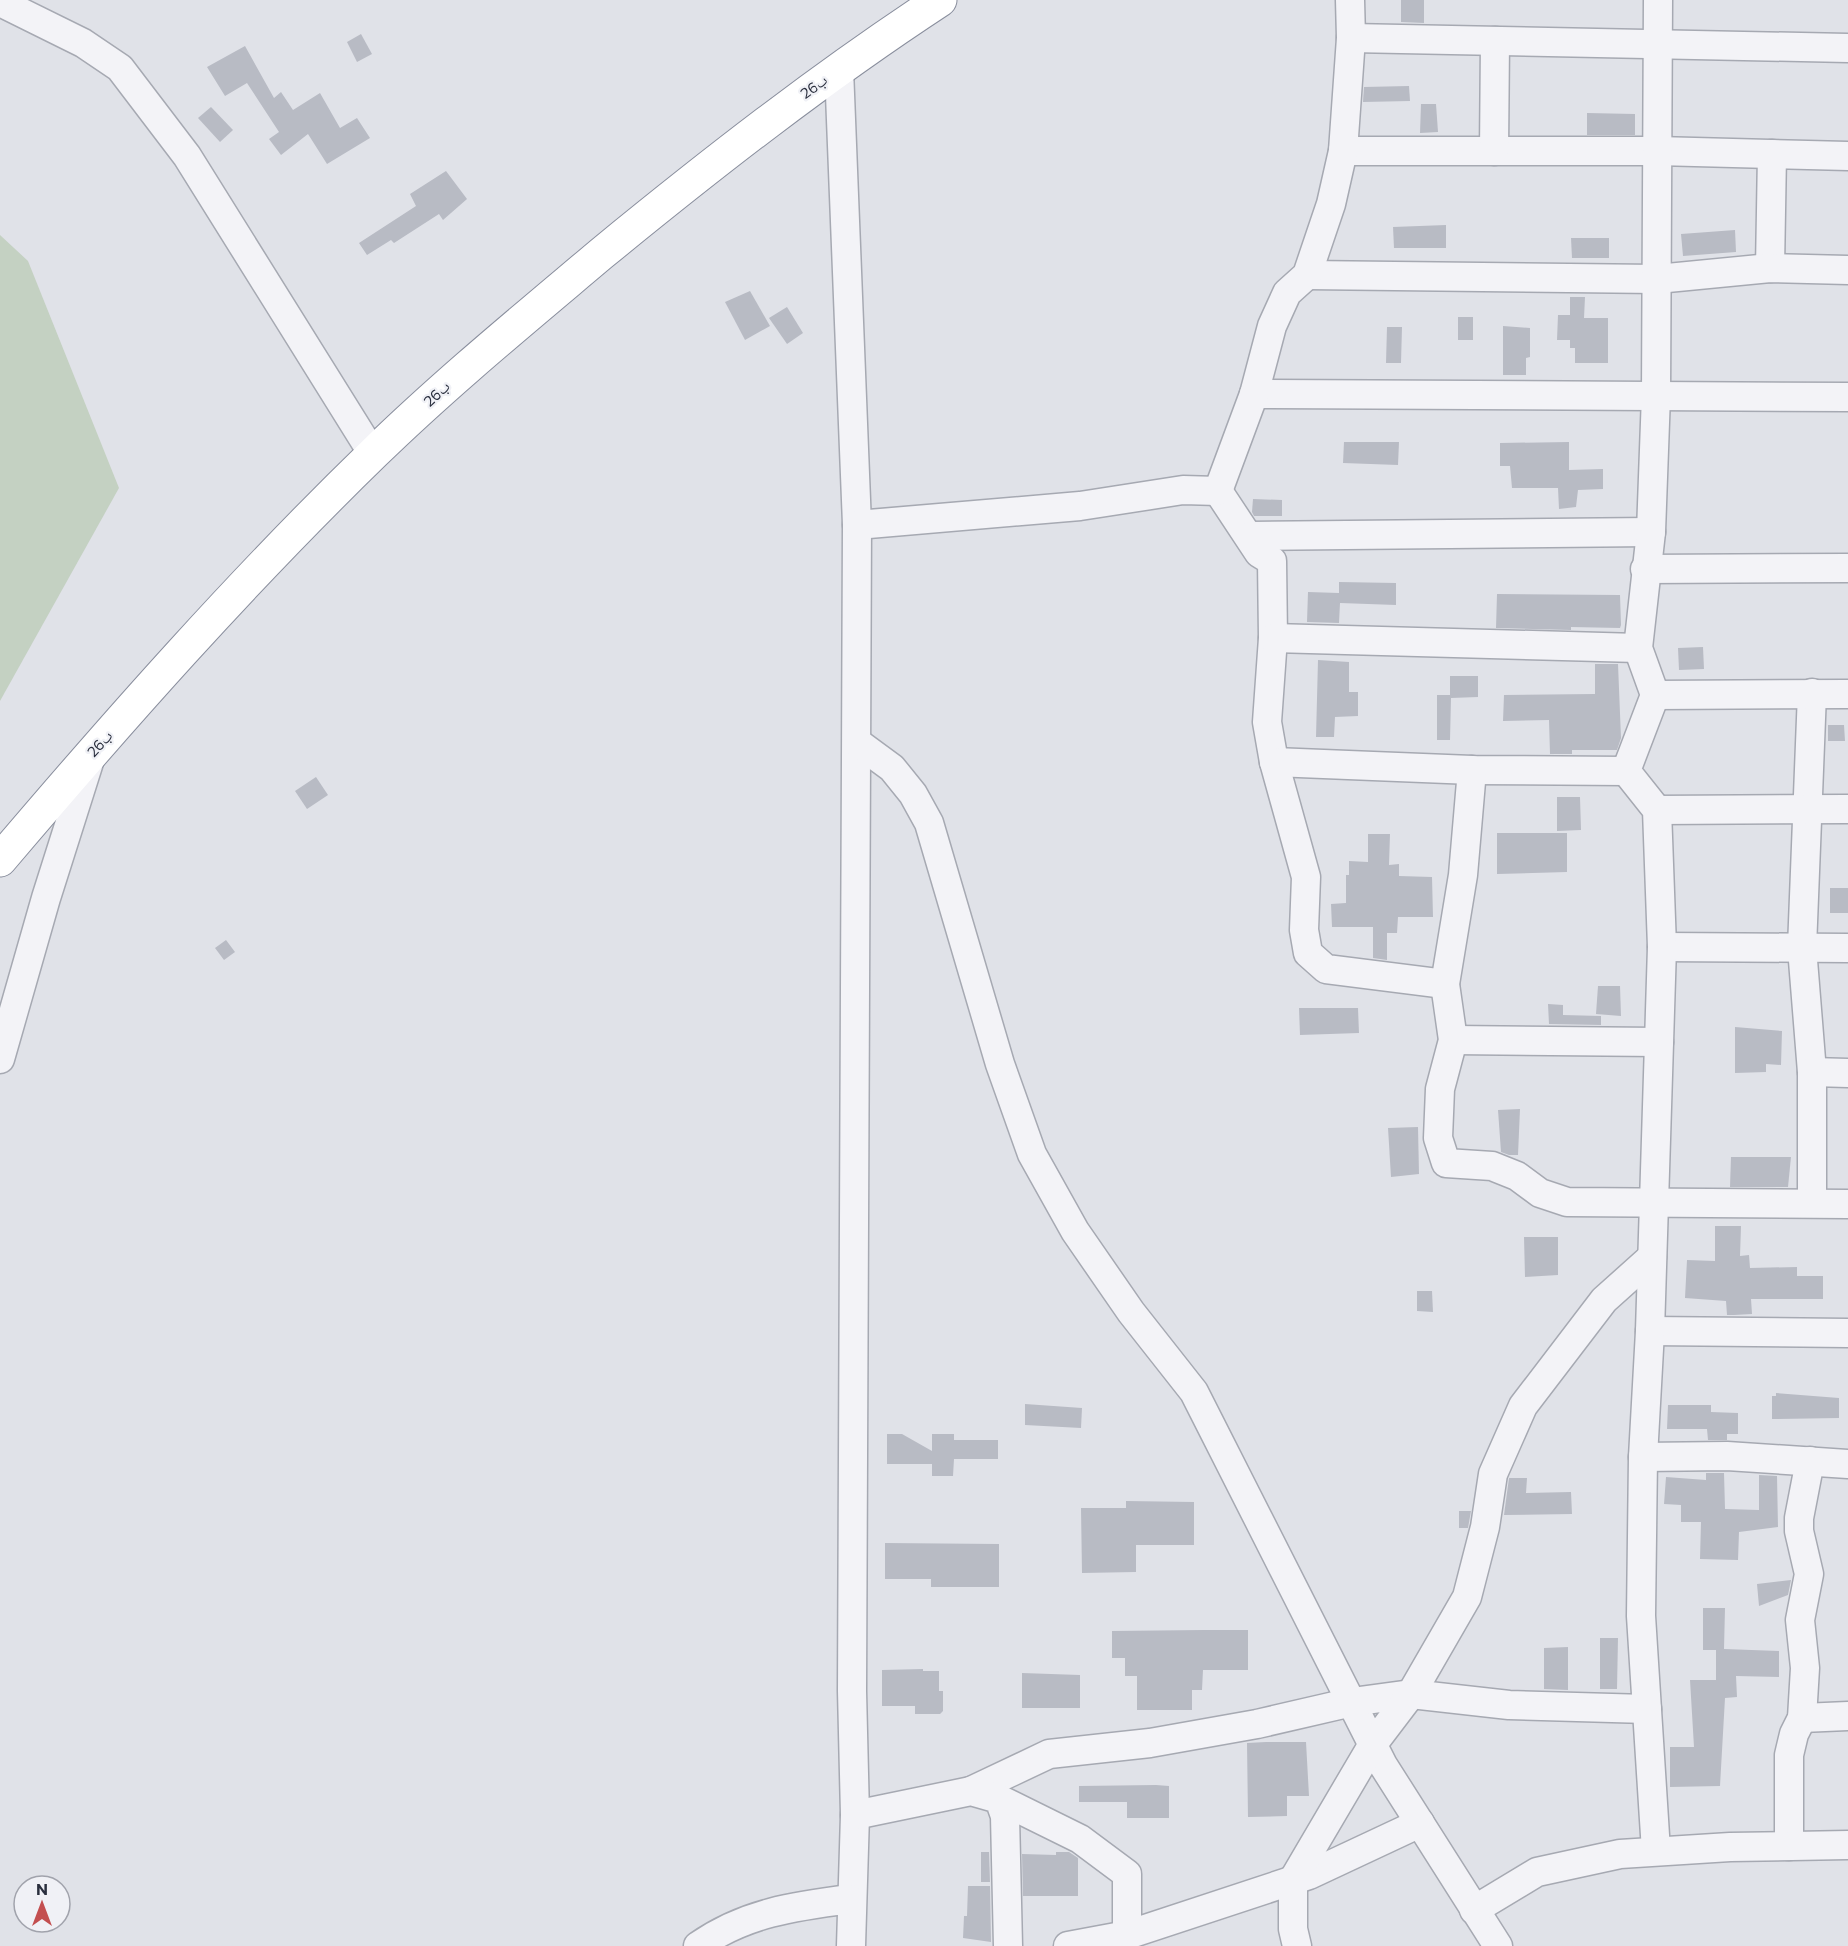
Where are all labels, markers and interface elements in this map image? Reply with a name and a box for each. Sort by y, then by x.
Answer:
street label: 26ب [796,70,831,102]
street label: 26ب [420,377,453,410]
street label: 26ب [83,727,116,760]
north arrow [12,1874,72,1934]
text: N [36,1879,48,1898]

